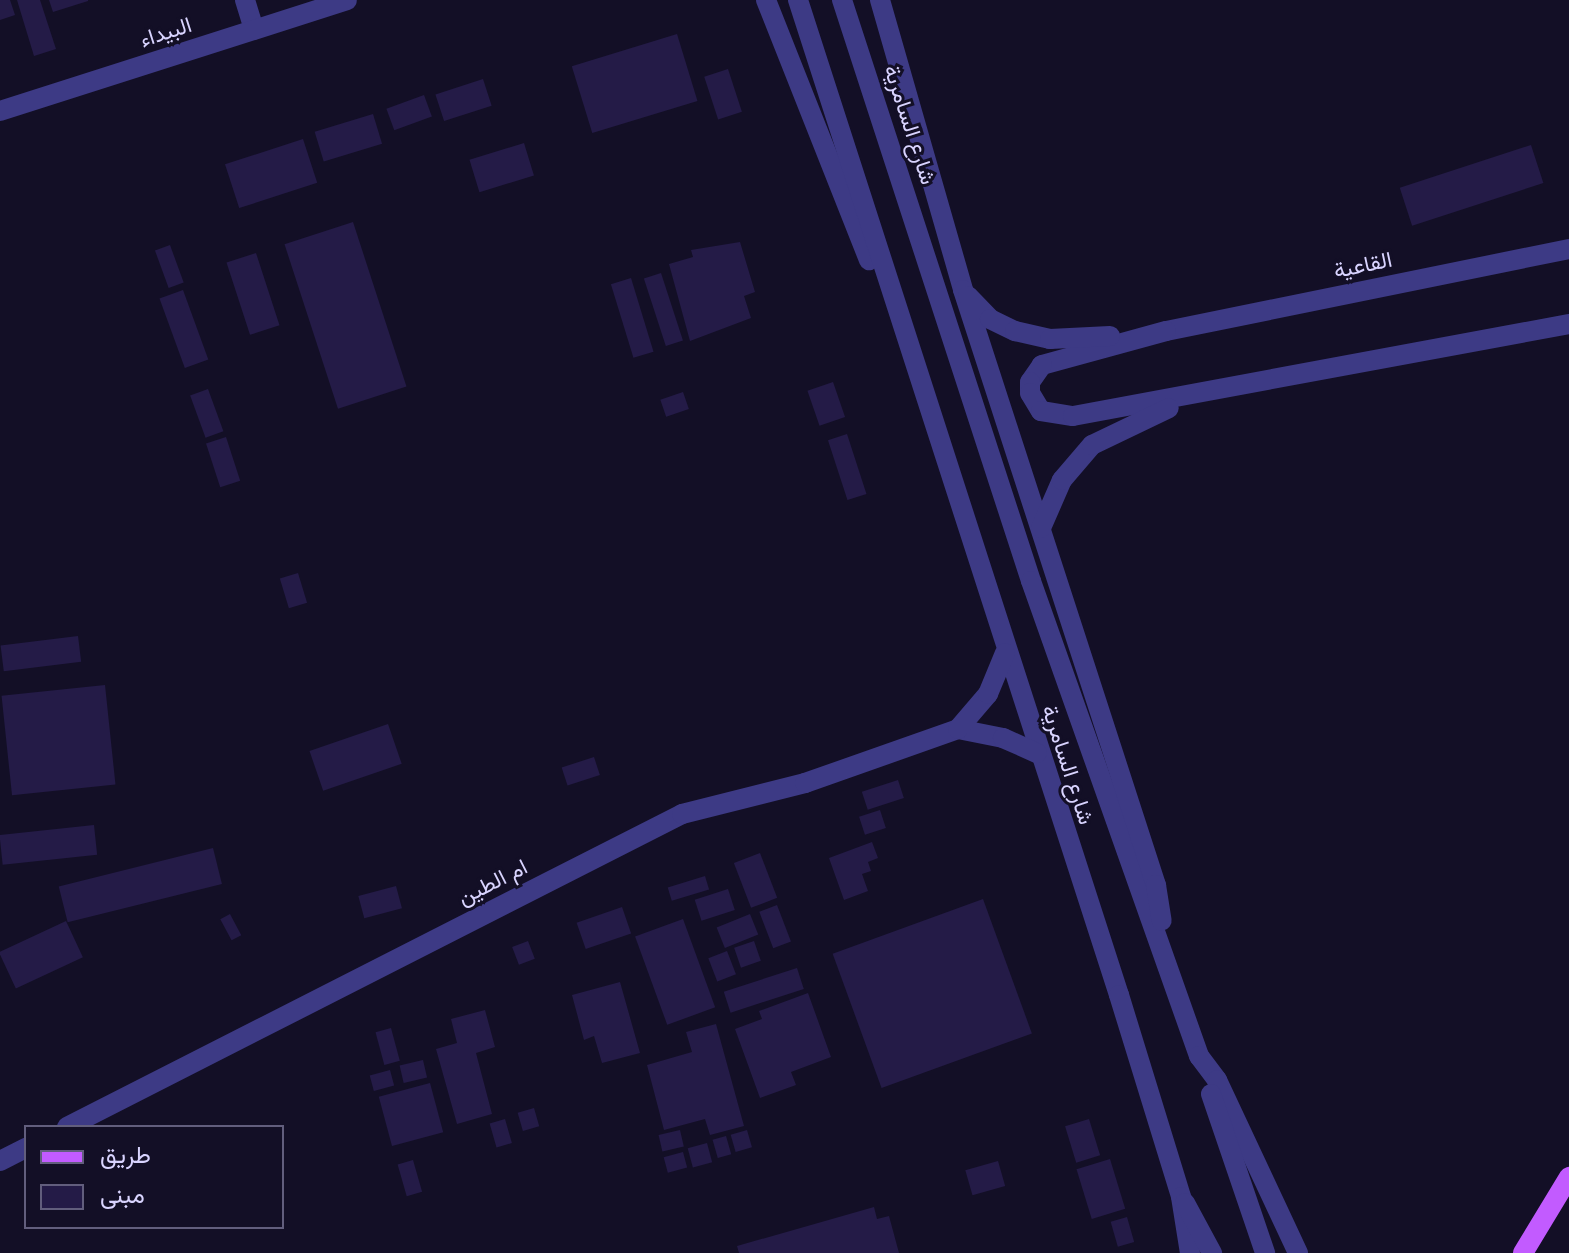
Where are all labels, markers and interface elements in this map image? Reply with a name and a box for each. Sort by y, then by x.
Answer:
street label: البيداء [137,12,195,54]
street label: شارع السامرية [877,62,941,188]
street label: القاعية [1331,247,1395,285]
street label: شارع السامرية [1035,702,1099,828]
street label: ام الطين [454,854,532,912]
legend [24,1125,284,1229]
text: طريق [100,1139,151,1171]
text: مبنى [100,1179,145,1211]

